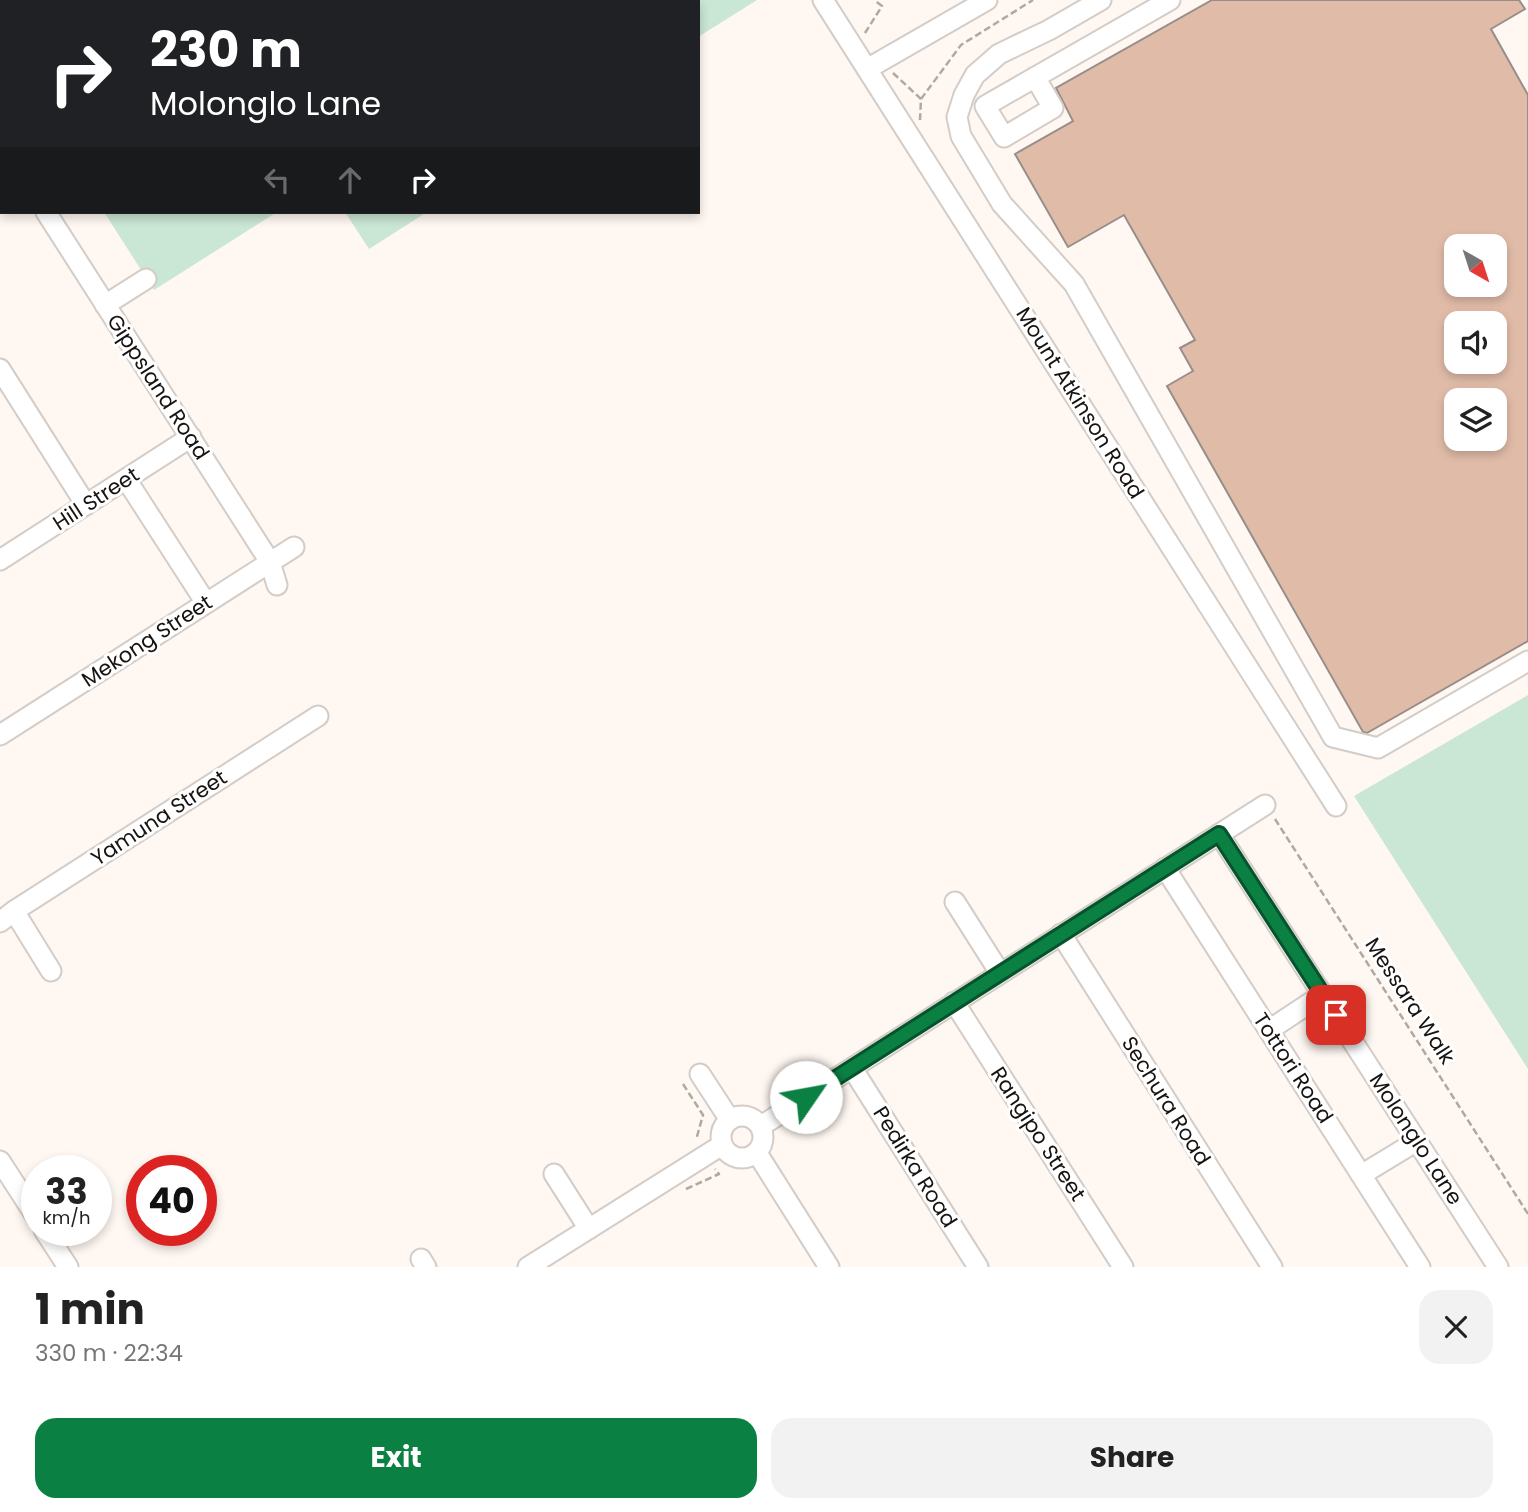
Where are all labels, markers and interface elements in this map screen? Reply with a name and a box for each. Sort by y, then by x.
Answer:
text: 230 m [150,16,302,84]
icon: right [35,28,126,119]
text: Molonglo Lane [150,81,381,126]
icon: left [258,161,296,199]
icon: ahead [331,161,369,199]
icon: right [404,161,442,199]
north arrow [1444,234,1507,298]
map controls [1444,234,1507,451]
street label: Mount Atkinson Road [1010,301,1151,504]
street label: Gippsland Road [100,308,216,465]
button: sound [1444,311,1507,374]
button: layers [1444,388,1507,451]
street label: Hill Street [47,460,144,537]
street label: Mekong Street [76,588,218,694]
street label: Yamuna Street [85,763,232,872]
street label: Messara Walk [1359,932,1462,1070]
pin [1306,985,1366,1045]
icon: arrive [1317,996,1355,1034]
street label: Tottori Road [1247,1007,1340,1129]
street label: Sechura Road [1115,1031,1218,1171]
position arrow [769,1060,843,1134]
street label: Rangipo Street [984,1061,1093,1206]
street label: Molonglo Lane [1363,1067,1470,1210]
street label: Pedirka Road [867,1101,964,1233]
speed limit sign: 40 [126,1155,217,1246]
text: 33 [45,1167,88,1216]
text: km/h [43,1205,90,1230]
text: 1 min [35,1280,145,1339]
button: close [1419,1290,1493,1364]
text: 330 m · 22:34 [35,1337,183,1369]
button: Exit [35,1418,757,1498]
button: Share [771,1418,1493,1498]

